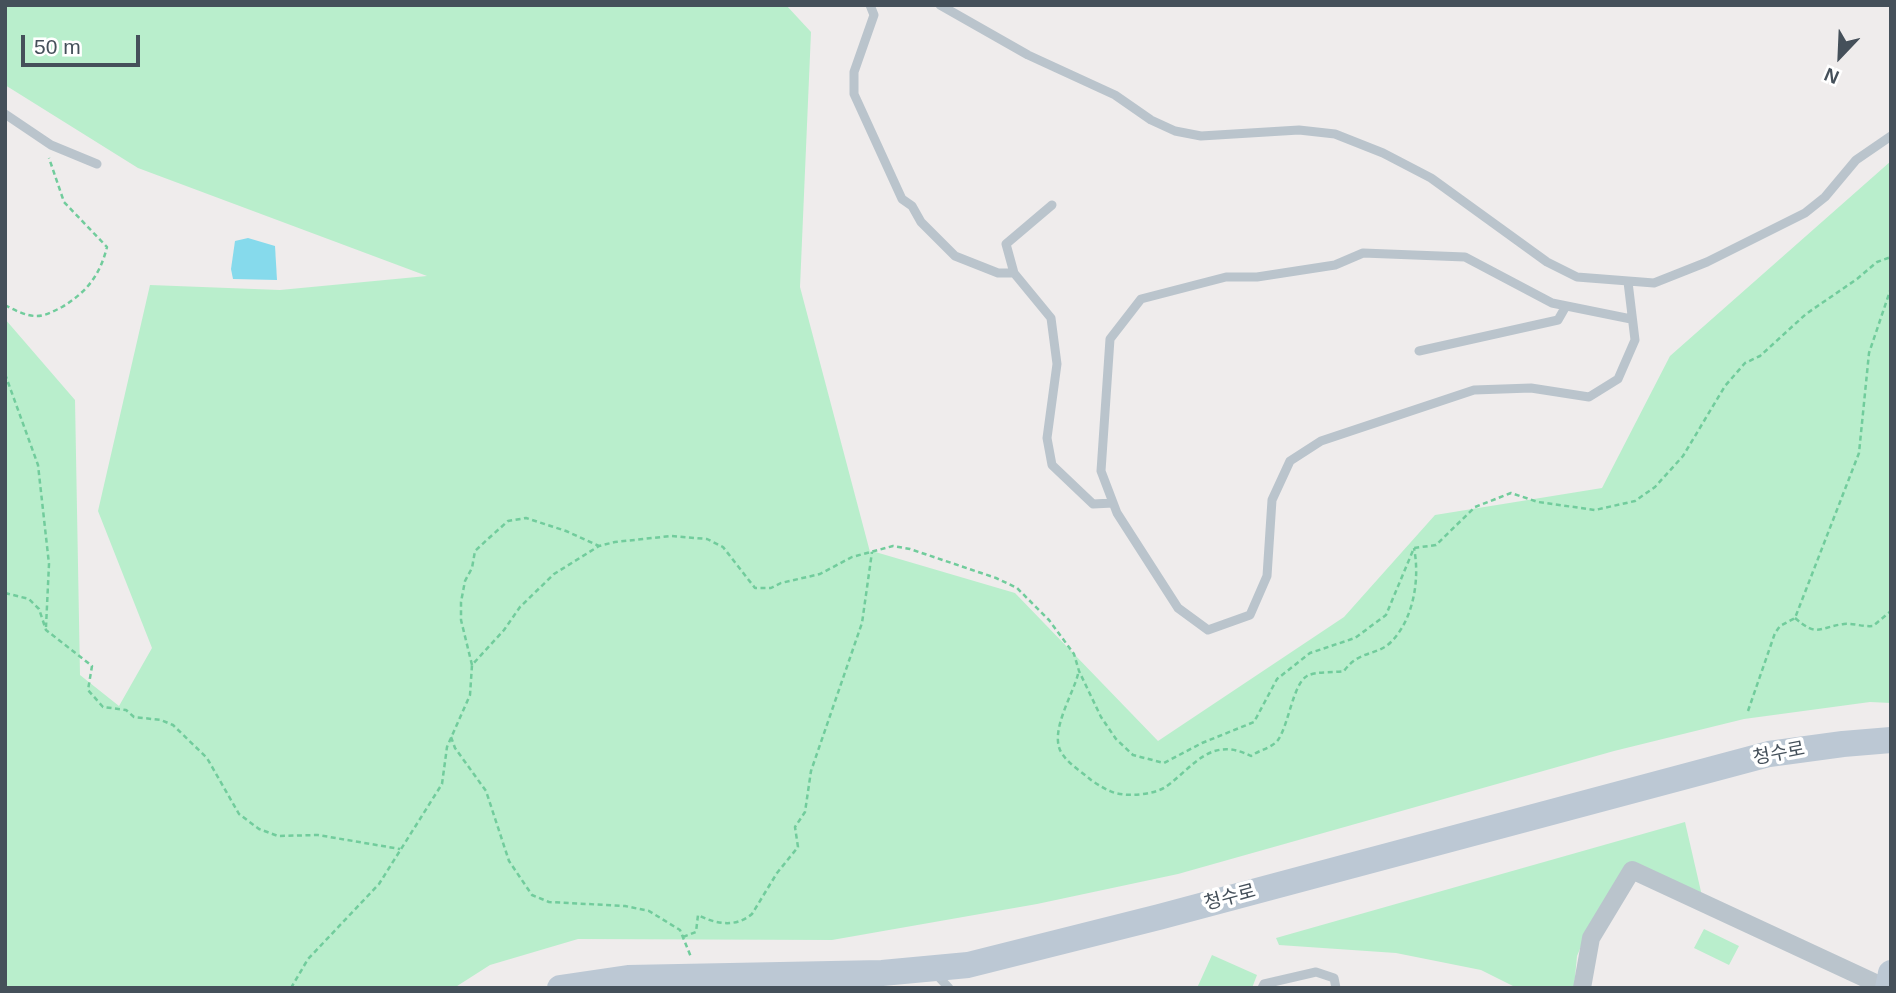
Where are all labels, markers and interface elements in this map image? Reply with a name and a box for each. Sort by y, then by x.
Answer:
scale bar [24,21,144,65]
north arrow [1805,21,1875,91]
text: 50 m [34,35,81,58]
text: N [1821,63,1842,88]
street label: 청수로 [1751,738,1807,770]
street label: 청수로 [1202,880,1258,916]

